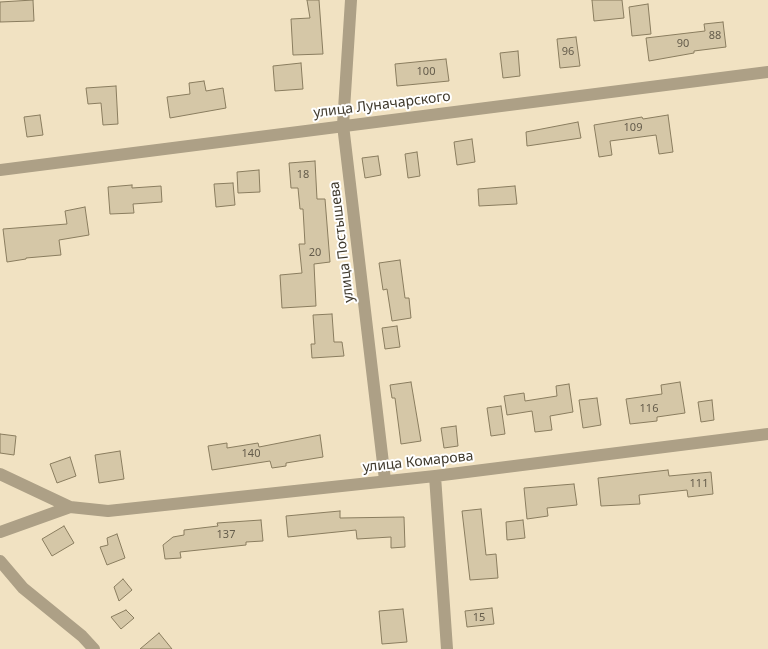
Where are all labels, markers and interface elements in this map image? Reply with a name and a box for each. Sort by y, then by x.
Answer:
house number: 88 [709,29,721,43]
house number: 90 [677,37,689,51]
house number: 96 [562,45,574,59]
house number: 100 [417,65,435,79]
street label: улица Луначарского [313,88,451,122]
house number: 109 [624,121,642,135]
house number: 18 [297,168,309,182]
street label: улица Постышева [326,181,358,303]
house number: 20 [309,246,321,260]
house number: 116 [640,402,658,416]
house number: 140 [242,447,260,461]
street label: улица Комарова [362,448,474,476]
house number: 111 [690,477,708,491]
house number: 137 [217,528,235,542]
house number: 15 [473,611,485,625]

